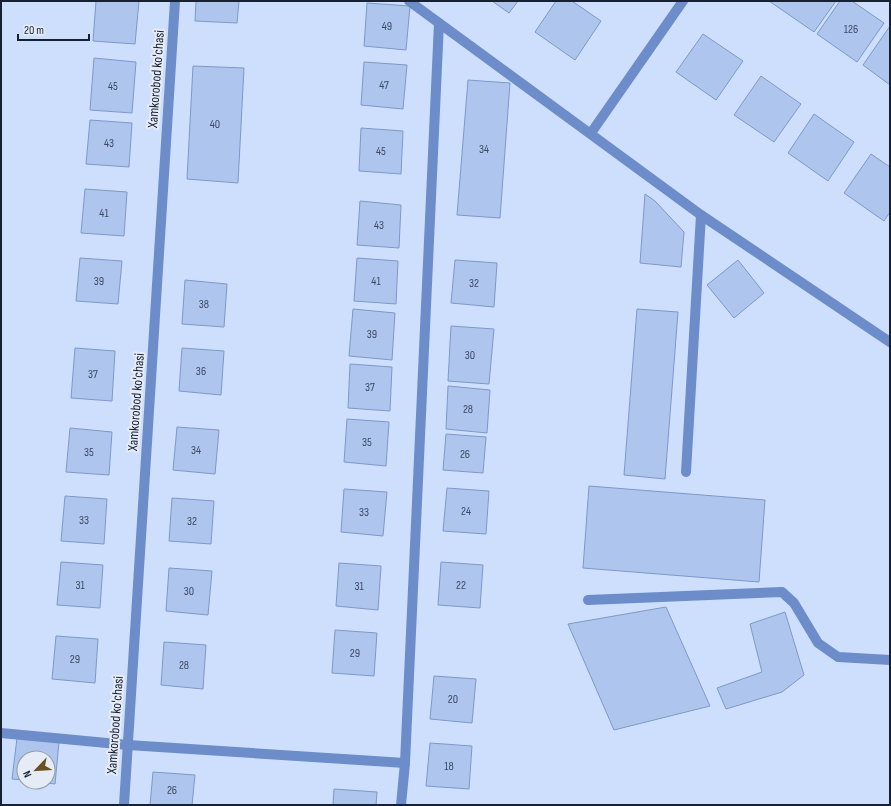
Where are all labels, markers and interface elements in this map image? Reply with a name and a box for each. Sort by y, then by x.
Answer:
scale bar [18,16,89,42]
house number: 49 [382,19,392,34]
house number: 126 [844,22,858,37]
text: 20 m [24,23,44,38]
street label: Xamkorobod ko'chasi [144,29,168,130]
house number: 47 [379,78,389,93]
house number: 45 [108,79,118,94]
house number: 40 [210,117,220,132]
house number: 43 [104,136,114,151]
house number: 34 [479,142,489,157]
house number: 45 [376,144,386,159]
house number: 41 [99,206,109,221]
house number: 43 [374,218,384,233]
house number: 39 [94,274,104,289]
house number: 41 [371,274,381,289]
house number: 32 [469,276,479,291]
house number: 38 [199,297,209,312]
house number: 39 [367,327,377,342]
house number: 30 [465,348,475,363]
street label: Xamkorobod ko'chasi [124,352,148,453]
house number: 36 [196,364,206,379]
house number: 37 [88,367,98,382]
house number: 37 [365,380,375,395]
house number: 28 [463,402,473,417]
house number: 35 [362,435,372,450]
house number: 34 [191,443,201,458]
house number: 35 [84,445,94,460]
house number: 26 [460,447,470,462]
house number: 24 [461,504,471,519]
house number: 33 [359,505,369,520]
house number: 33 [79,513,89,528]
house number: 32 [187,514,197,529]
house number: 31 [75,578,85,593]
house number: 22 [456,578,466,593]
house number: 31 [354,579,364,594]
house number: 30 [184,584,194,599]
house number: 29 [350,646,360,661]
house number: 29 [70,652,80,667]
house number: 28 [179,658,189,673]
street label: Xamkorobod ko'chasi [103,675,127,776]
house number: 20 [448,692,458,707]
north arrow [16,750,56,790]
house number: 18 [444,759,454,774]
text: N [20,768,35,779]
house number: 26 [167,783,177,798]

